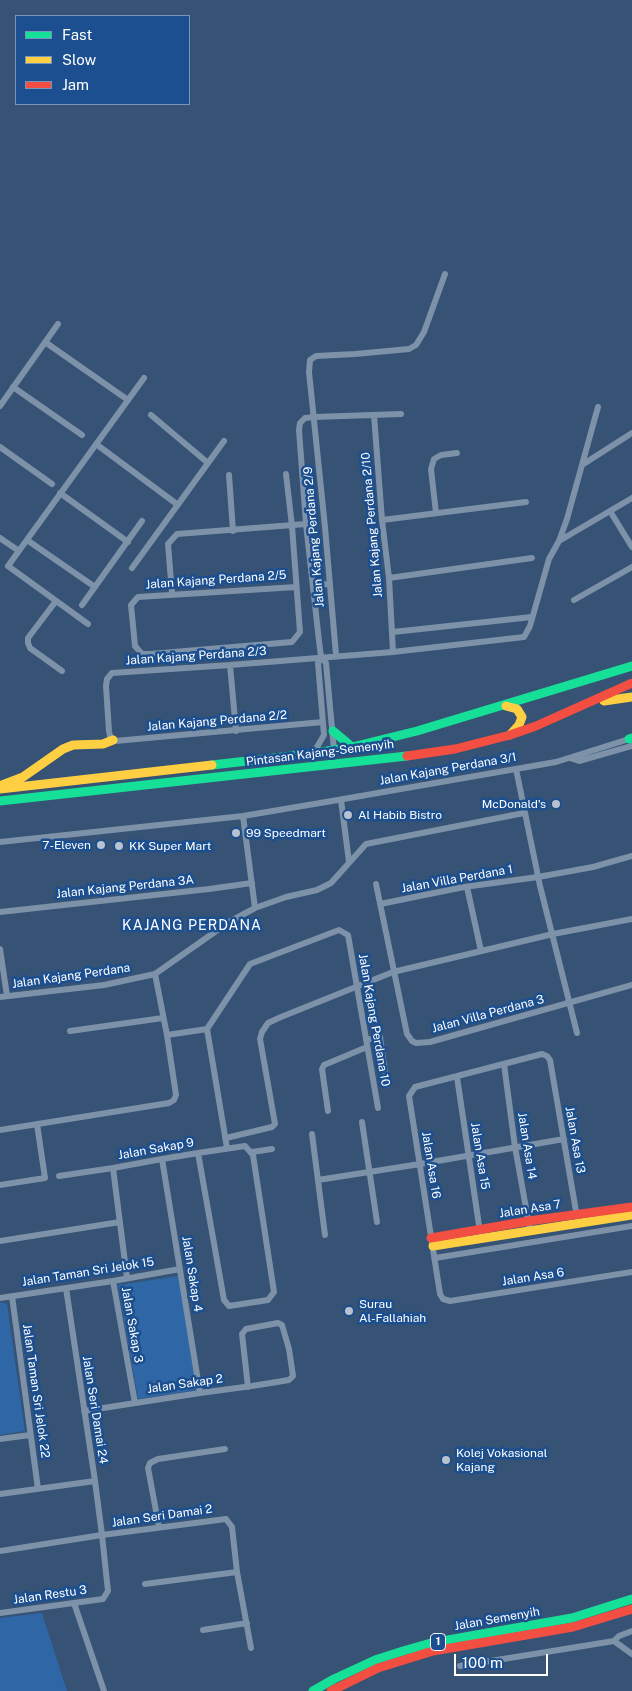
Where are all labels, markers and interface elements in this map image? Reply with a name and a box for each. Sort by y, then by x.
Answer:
legend [15,15,190,105]
text: Fast [62,26,92,43]
text: Slow [62,51,96,68]
text: Jam [62,76,89,93]
street label: Jalan Kajang Perdana 2/10 [358,452,386,598]
street label: Jalan Kajang Perdana 2/9 [301,466,327,608]
street label: Jalan Kajang Perdana 2/5 [145,568,287,592]
street label: Jalan Kajang Perdana 2/3 [125,644,267,668]
street label: Jalan Kajang Perdana 2/2 [146,708,288,734]
street label: Pintasan Kajang-Semenyih [245,737,395,769]
street label: Jalan Kajang Perdana 3/1 [378,750,518,788]
place label: McDonald's [482,797,546,811]
marker: McDonald's [550,798,562,810]
place label: Al Habib Bistro [358,808,442,822]
marker: Al Habib Bistro [342,809,354,821]
place label: 99 Speedmart [246,826,326,840]
marker: 99 Speedmart [230,827,242,839]
place label: 7-Eleven [42,838,91,852]
marker: 7-Eleven [95,839,107,851]
place label: KK Super Mart [129,839,211,853]
marker: KK Super Mart [113,840,125,852]
street label: Jalan Villa Perdana 1 [400,862,514,896]
street label: Jalan Kajang Perdana 3A [55,873,195,901]
district label: KAJANG PERDANA [120,918,264,934]
street label: Jalan Kajang Perdana 10 [355,952,393,1088]
street label: Jalan Kajang Perdana [11,961,131,991]
street label: Jalan Villa Perdana 3 [430,992,546,1036]
street label: Jalan Asa 13 [562,1105,588,1175]
street label: Jalan Asa 14 [515,1111,539,1181]
street label: Jalan Asa 15 [468,1121,492,1191]
street label: Jalan Asa 16 [419,1130,443,1200]
street label: Jalan Sakap 9 [117,1135,195,1163]
street label: Jalan Asa 7 [498,1197,562,1221]
street label: Jalan Sakap 4 [179,1235,205,1313]
street label: Jalan Taman Sri Jelok 15 [21,1254,155,1290]
street label: Jalan Asa 6 [501,1265,565,1289]
street label: Jalan Sakap 3 [118,1286,146,1364]
place label: Surau Al-Fallahiah [359,1297,426,1325]
marker: Surau Al-Fallahiah [343,1305,355,1317]
street label: Jalan Taman Sri Jelok 22 [19,1323,53,1459]
street label: Jalan Seri Damai 24 [79,1355,111,1465]
street label: Jalan Sakap 2 [146,1372,224,1396]
place label: Kolej Vokasional Kajang [456,1446,547,1474]
marker: Kolej Vokasional Kajang [440,1454,452,1466]
street label: Jalan Seri Damai 2 [111,1502,213,1530]
street label: Jalan Restu 3 [12,1583,88,1607]
street label: Jalan Semenyih [453,1604,541,1634]
road number: 1 [430,1634,446,1650]
scale bar [457,1644,551,1676]
text: 100 m [462,1654,503,1671]

